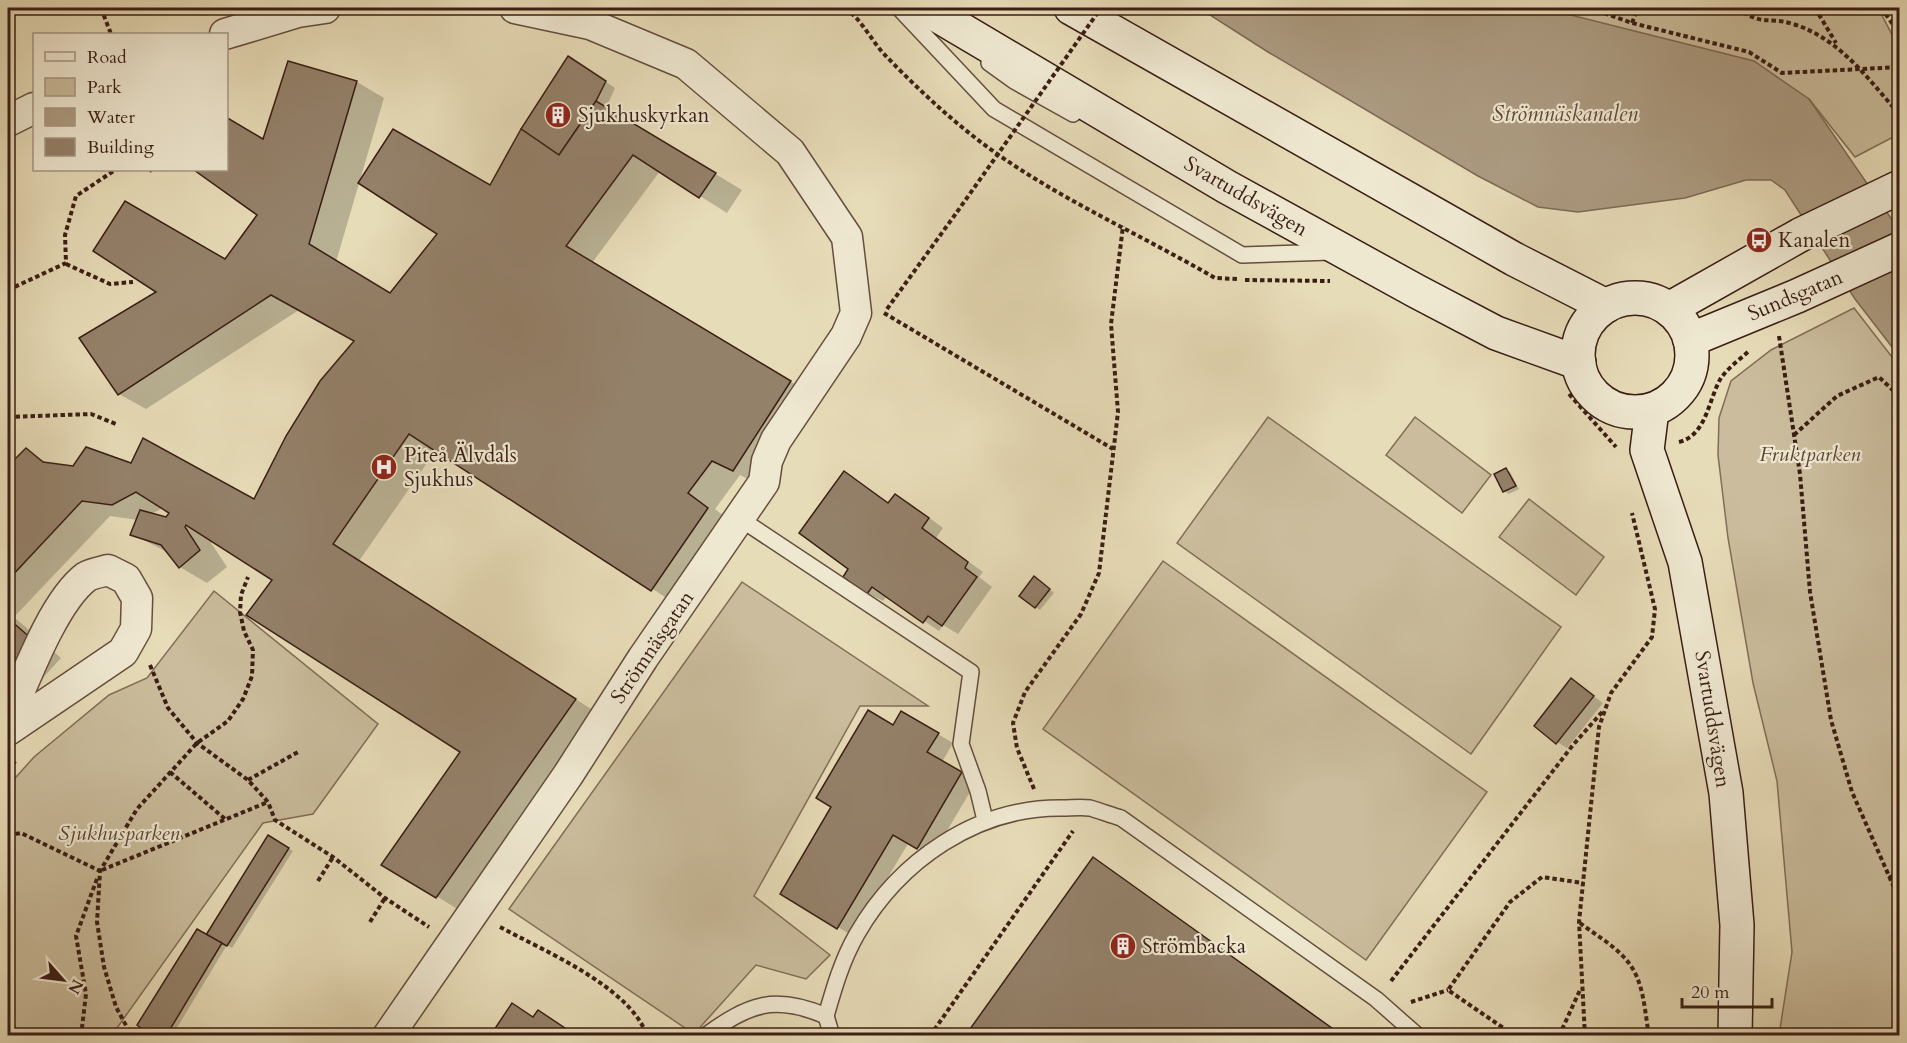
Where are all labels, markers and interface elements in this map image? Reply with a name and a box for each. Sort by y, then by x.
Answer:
legend [33,33,228,171]
text: Road [87,45,127,70]
text: Park [87,75,122,100]
water label: Strömnäskanalen [1492,99,1638,129]
building icon: Sjukhuskyrkan [543,100,573,130]
place label: Sjukhuskyrkan [578,101,710,130]
text: Water [86,105,136,130]
text: Building [87,135,155,160]
street label: Svartuddsvägen [1179,149,1313,244]
bus stop icon: Kanalen [1744,225,1774,255]
place label: Kanalen [1778,226,1851,255]
street label: Sundsgatan [1743,262,1847,328]
park label: Fruktparken [1759,440,1861,469]
place label: Piteå Älvdals Sjukhus [404,441,517,494]
hospital icon: Piteå Älvdals Sjukhus [369,452,399,482]
street label: Strömnäsgatan [604,585,701,710]
street label: Svartuddsvägen [1687,648,1738,790]
park label: Sjukhusparken [58,819,181,848]
building icon: Strömbacka [1108,931,1138,961]
place label: Strömbacka [1142,932,1246,961]
north arrow [33,950,93,1010]
scale bar [1682,971,1772,1009]
text: N [62,975,88,998]
text: 20 m [1691,980,1730,1005]

